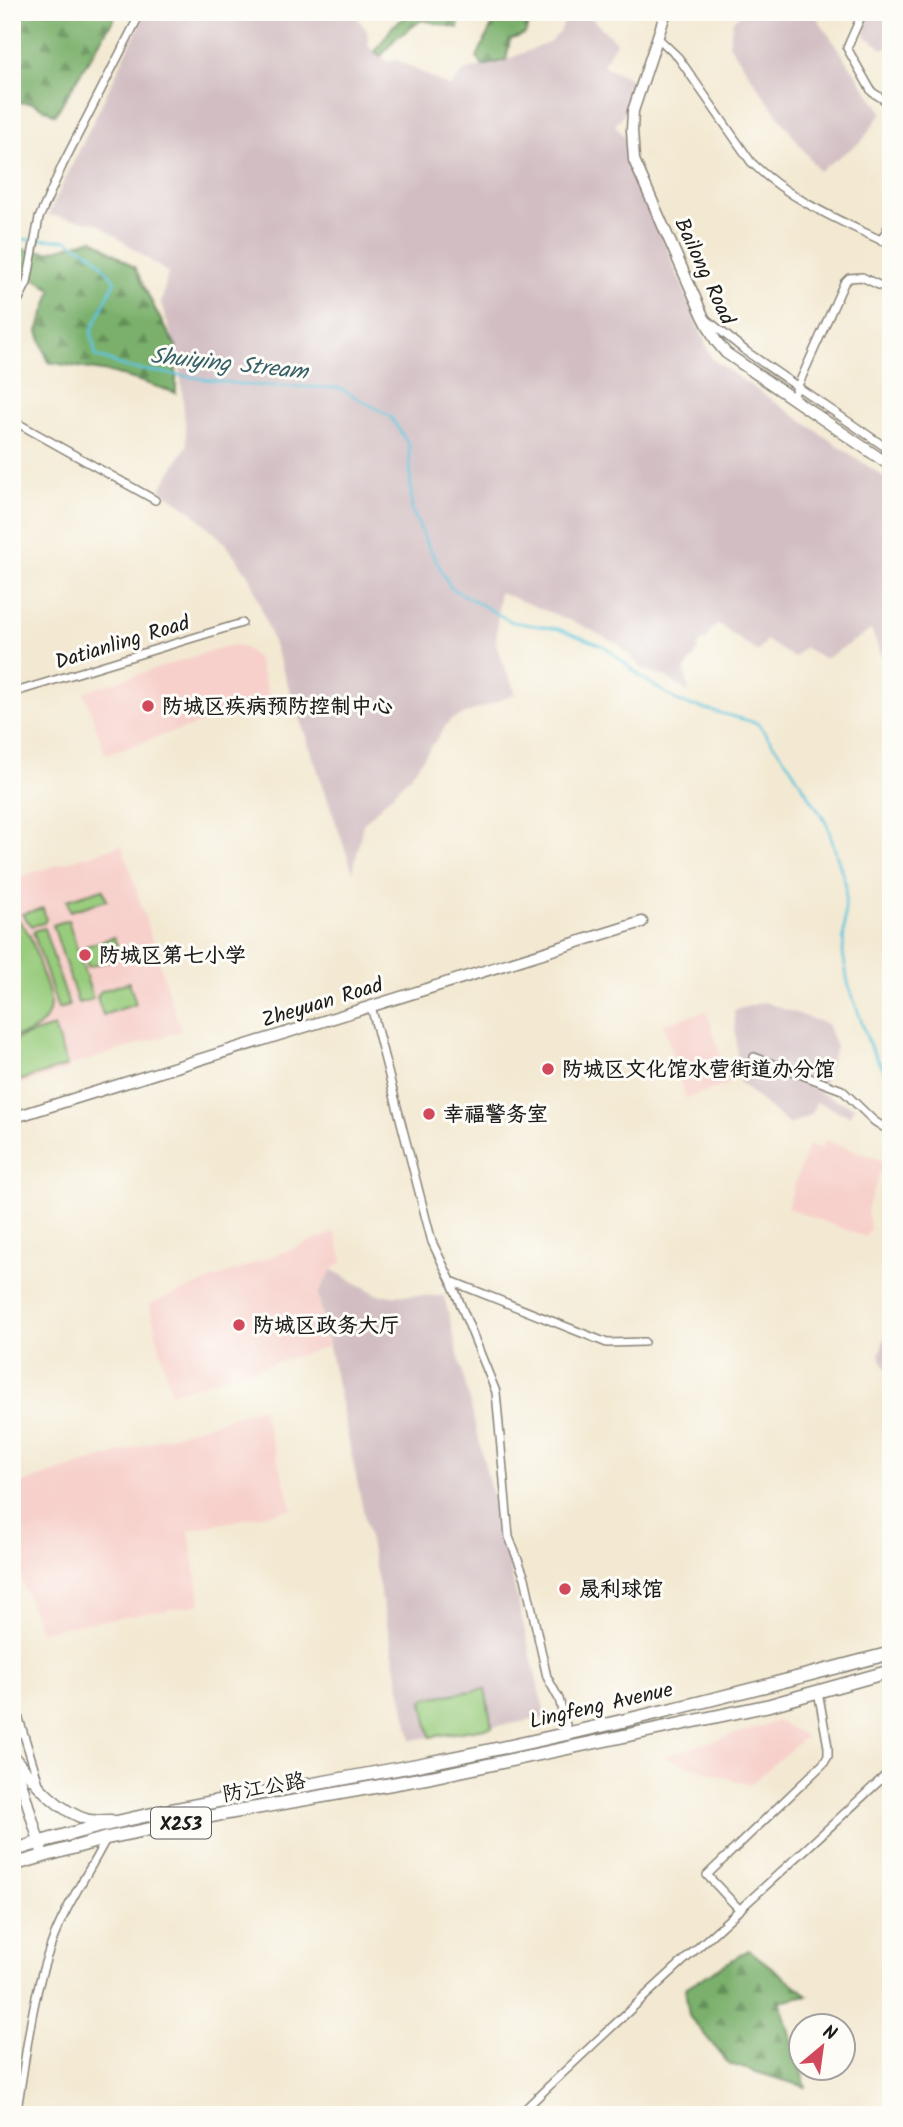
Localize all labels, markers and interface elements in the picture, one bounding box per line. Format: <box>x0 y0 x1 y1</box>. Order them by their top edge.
street label: Bailong Road <box>664 213 743 331</box>
water label: Shuiying Stream <box>148 339 311 391</box>
street label: Datianling Road <box>51 607 194 680</box>
place label: 防城区疾病预防控制中心 <box>162 691 393 724</box>
marker: 防城区疾病预防控制中心 <box>140 698 156 714</box>
place label: 防城区第七小学 <box>99 940 246 973</box>
marker: 防城区第七小学 <box>77 947 93 963</box>
street label: Zheyuan Road <box>258 969 388 1038</box>
place label: 防城区文化馆水营街道办分馆 <box>562 1054 835 1087</box>
marker: 防城区文化馆水营街道办分馆 <box>540 1061 556 1077</box>
place label: 幸福警务室 <box>443 1099 548 1132</box>
marker: 幸福警务室 <box>421 1106 437 1122</box>
place label: 防城区政务大厅 <box>253 1310 400 1343</box>
marker: 防城区政务大厅 <box>231 1317 247 1333</box>
place label: 晟利球馆 <box>579 1574 663 1607</box>
marker: 晟利球馆 <box>557 1581 573 1597</box>
street label: Lingfeng Avenue <box>526 1674 677 1739</box>
street label: 防江公路 <box>220 1765 308 1812</box>
road number: X253 <box>151 1808 211 1839</box>
north arrow <box>788 2011 858 2082</box>
text: N <box>817 2018 842 2050</box>

